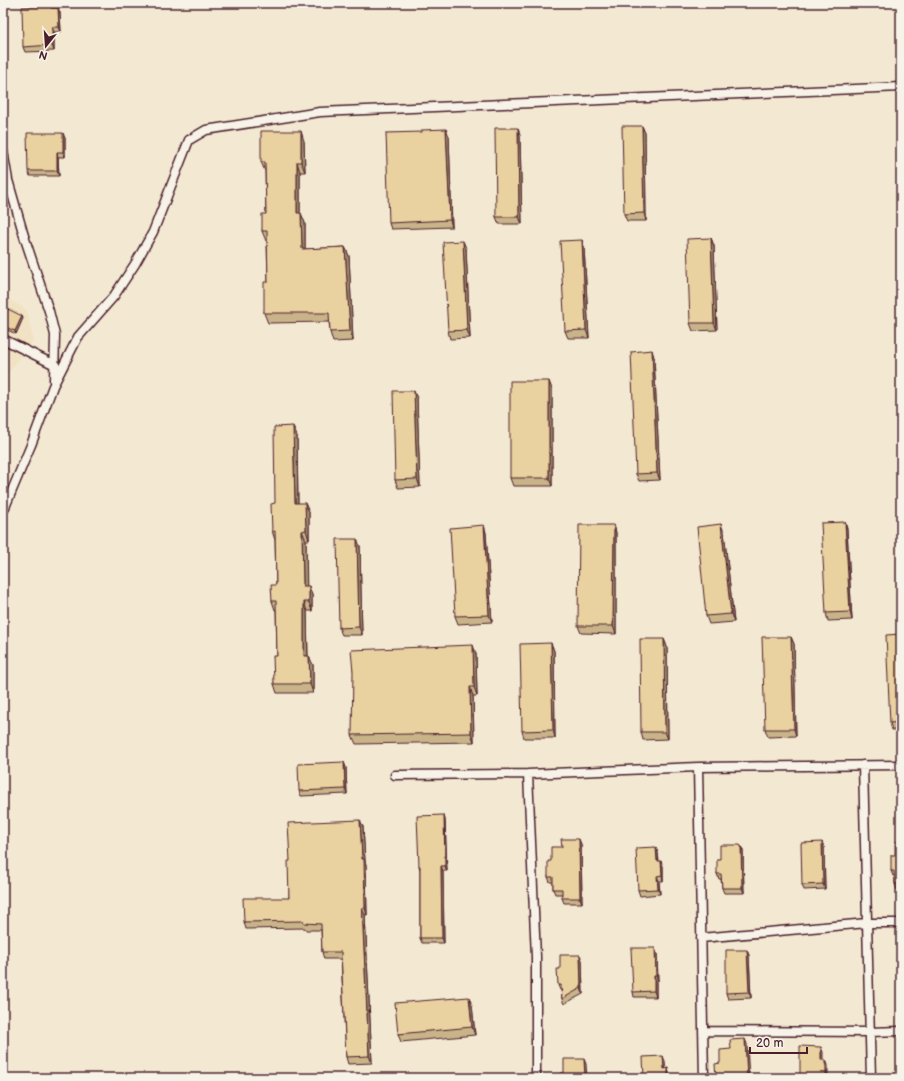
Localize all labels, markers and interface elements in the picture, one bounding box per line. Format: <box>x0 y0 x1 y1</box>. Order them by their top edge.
north arrow <box>26 26 66 66</box>
text: N <box>37 48 49 63</box>
scale bar <box>750 1029 807 1055</box>
text: 20 m <box>756 1036 783 1051</box>

